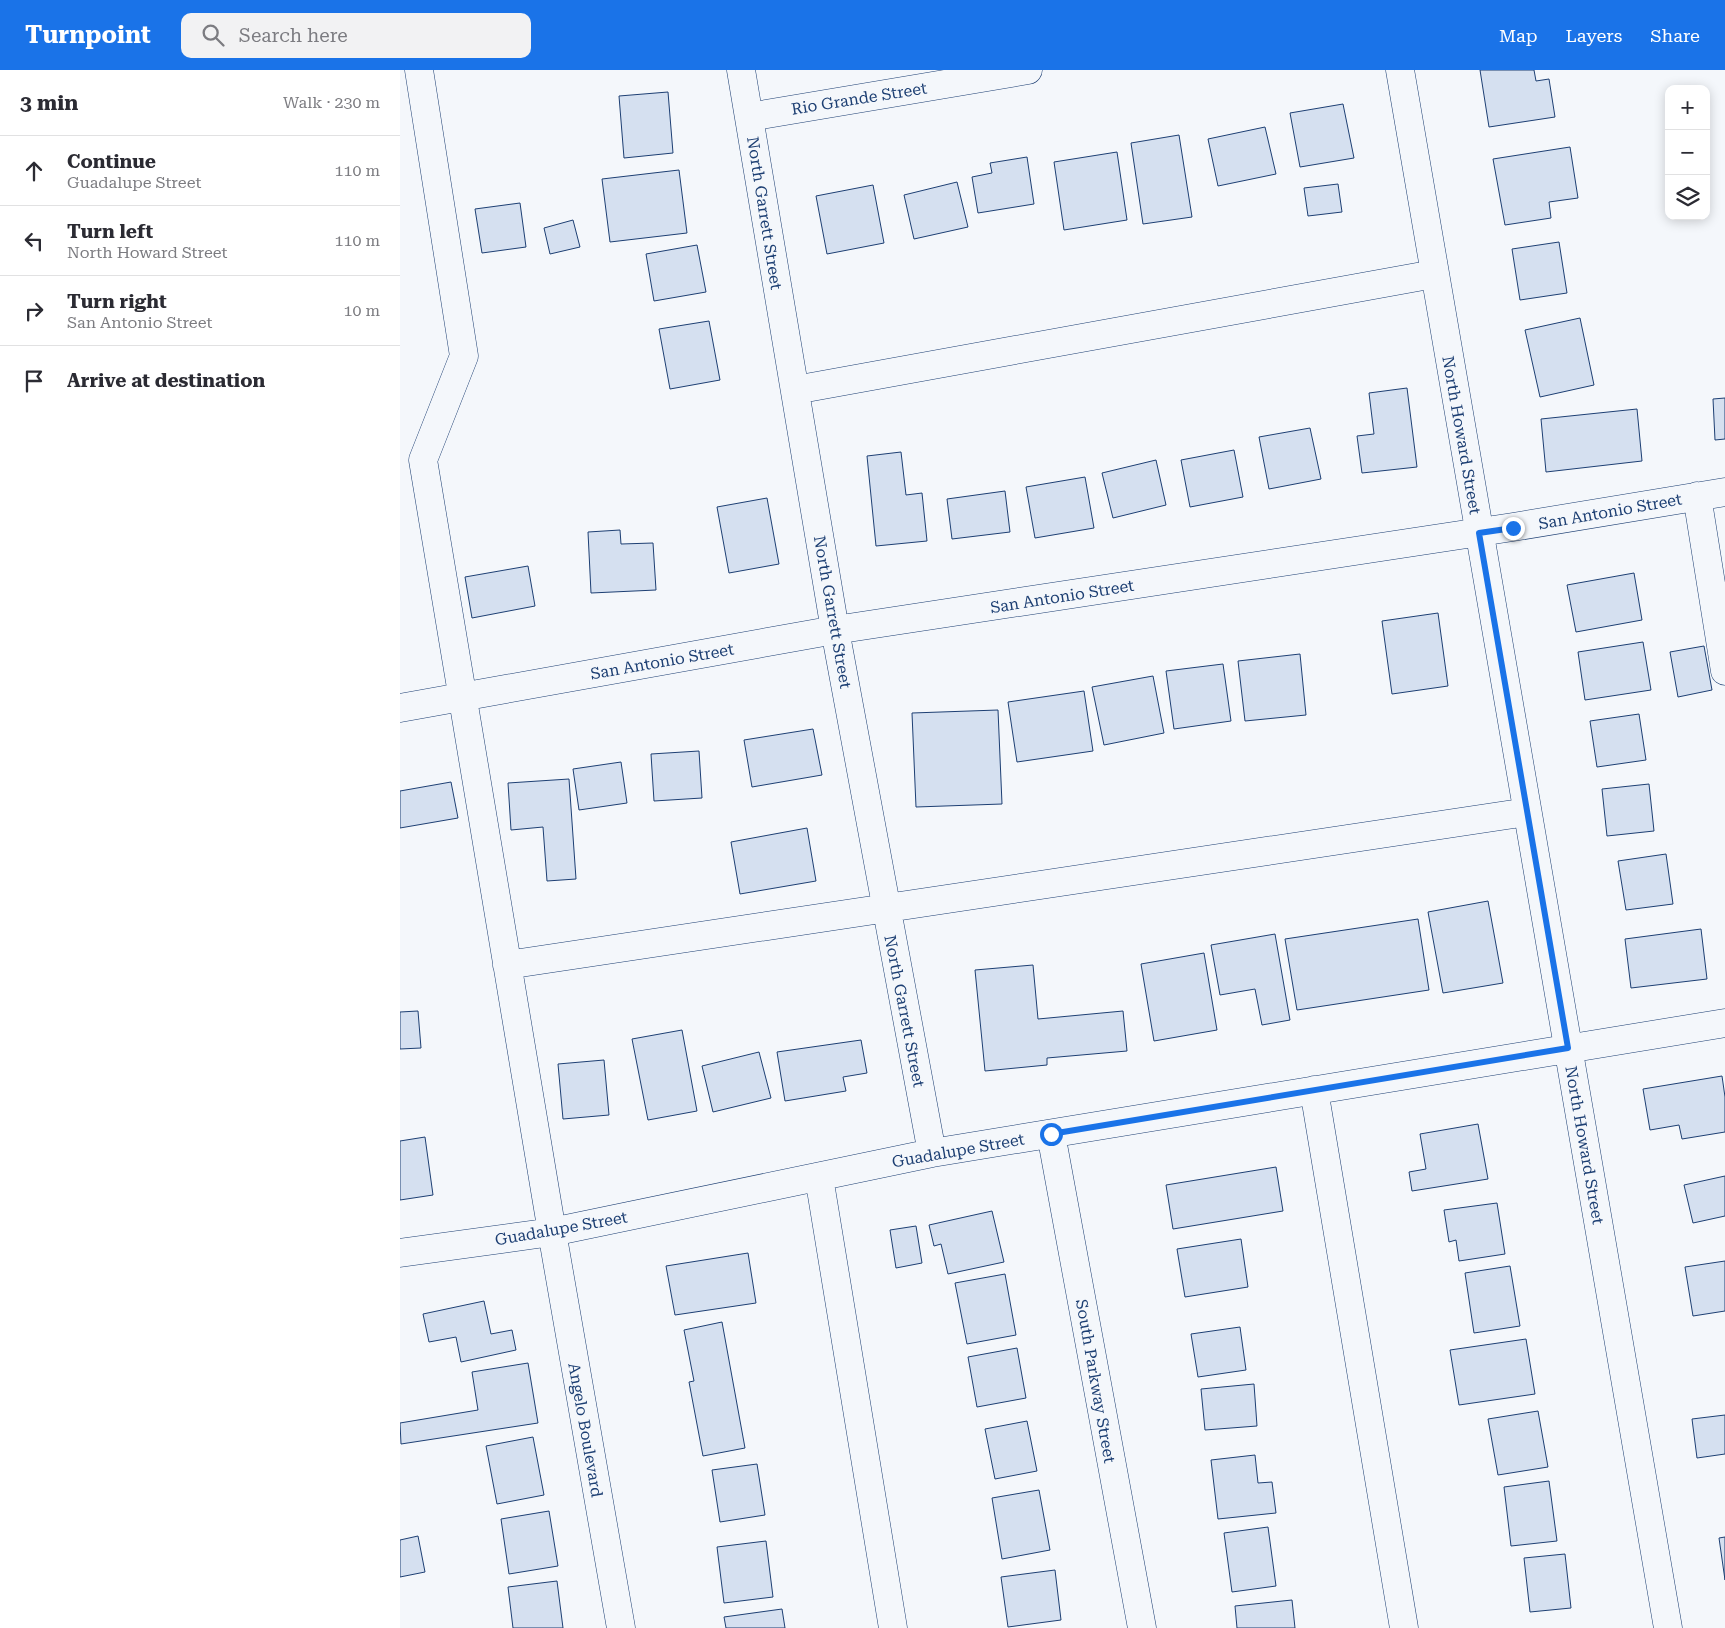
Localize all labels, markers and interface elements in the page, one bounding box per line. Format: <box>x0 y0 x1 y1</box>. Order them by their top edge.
search box <box>181 13 531 58</box>
text: Turnpoint <box>25 21 151 49</box>
icon: search <box>199 21 227 49</box>
text: Search here <box>239 24 348 47</box>
text: Map <box>1499 25 1538 46</box>
text: Layers <box>1566 25 1622 46</box>
text: Share <box>1650 25 1700 46</box>
street label: Rio Grande Street <box>790 78 928 119</box>
map controls <box>1665 85 1710 220</box>
button: + <box>1665 85 1710 130</box>
text: 3 min <box>20 91 78 115</box>
text: Walk · 230 m <box>283 93 380 112</box>
button: − <box>1665 130 1710 175</box>
street label: North Garrett Street <box>743 135 786 291</box>
text: Continue <box>67 150 156 173</box>
icon: ahead <box>20 157 48 185</box>
text: 110 m <box>334 161 380 180</box>
text: Guadalupe Street <box>67 173 201 192</box>
button: layers <box>1665 175 1710 220</box>
text: Turn left <box>67 220 153 243</box>
icon: left <box>20 227 48 255</box>
text: 110 m <box>334 231 380 250</box>
text: North Howard Street <box>67 243 228 262</box>
text: Turn right <box>67 290 167 313</box>
icon: right <box>20 297 48 325</box>
text: 10 m <box>343 301 380 320</box>
text: San Antonio Street <box>67 313 212 332</box>
street label: North Howard Street <box>1438 354 1485 516</box>
icon: arrive <box>20 367 48 395</box>
text: Arrive at destination <box>67 369 265 392</box>
street label: San Antonio Street <box>1537 490 1683 533</box>
route end <box>1502 517 1525 540</box>
street label: North Garrett Street <box>810 534 855 690</box>
street label: San Antonio Street <box>989 576 1135 617</box>
street label: San Antonio Street <box>589 640 735 683</box>
street label: North Garrett Street <box>880 933 929 1089</box>
street label: North Howard Street <box>1561 1064 1608 1226</box>
route start <box>1040 1123 1063 1146</box>
street label: Guadalupe Street <box>890 1129 1026 1172</box>
street label: Guadalupe Street <box>493 1207 629 1250</box>
street label: South Parkway Street <box>1072 1298 1119 1465</box>
street label: Angelo Boulevard <box>564 1361 607 1499</box>

